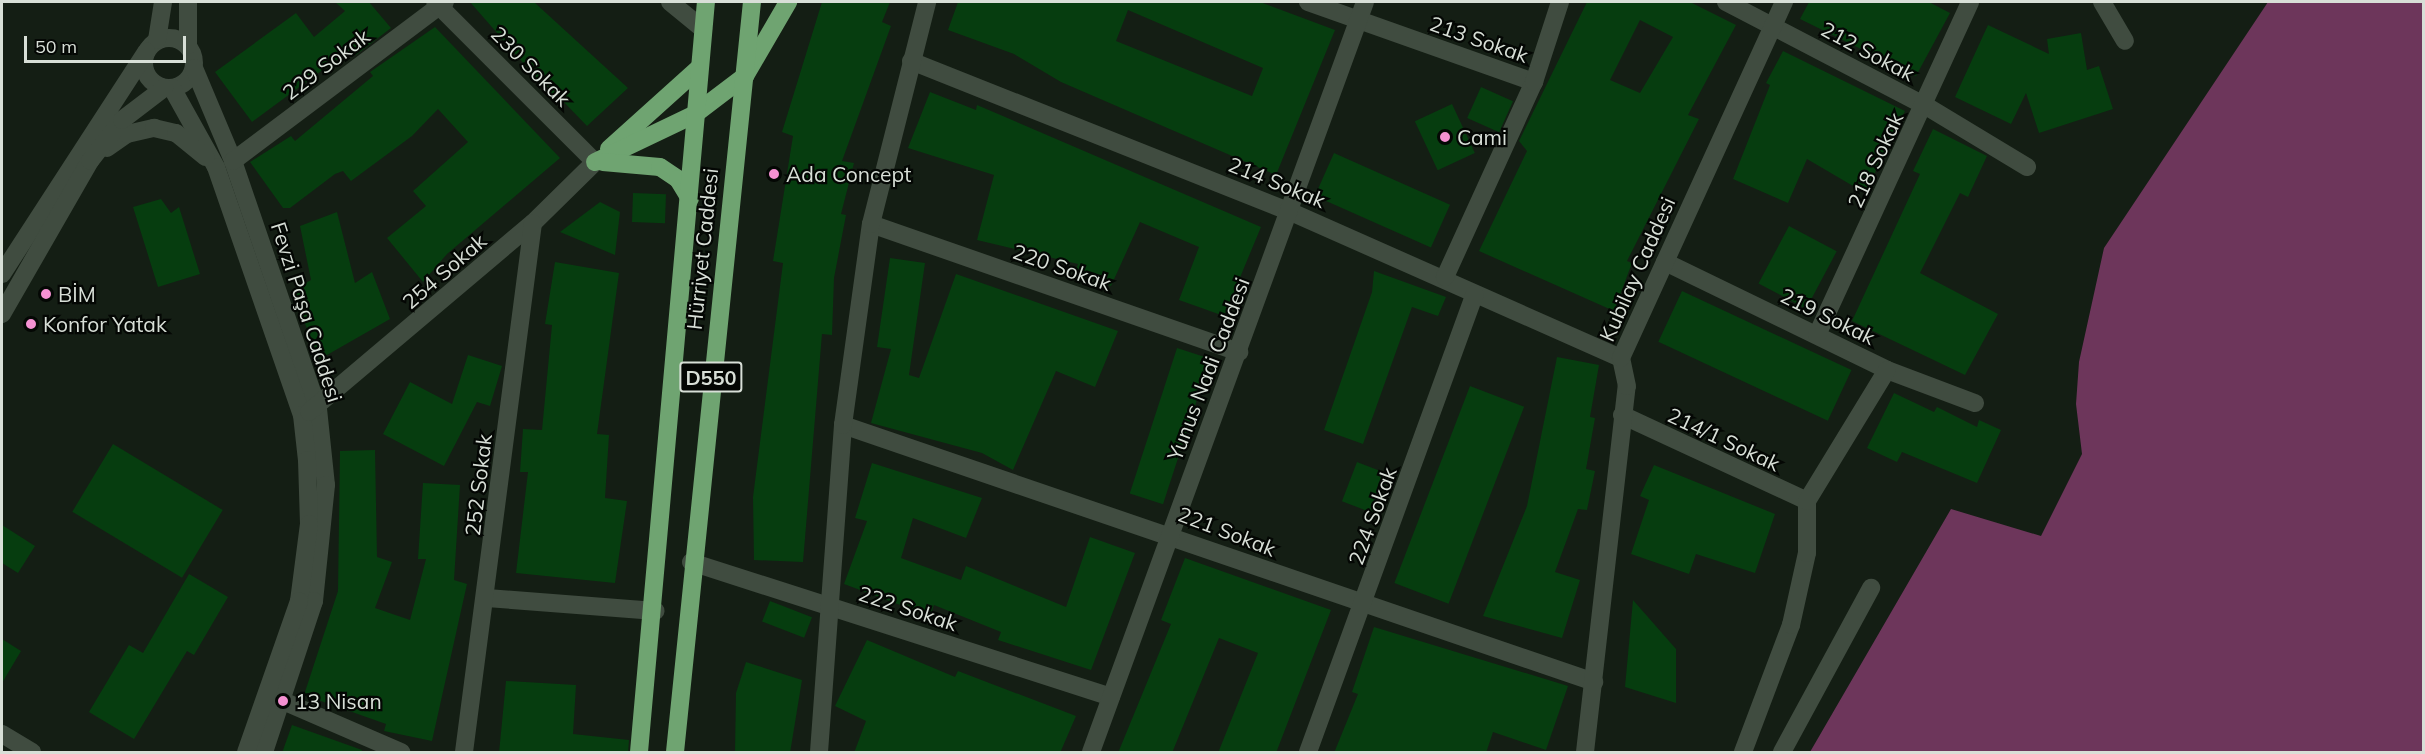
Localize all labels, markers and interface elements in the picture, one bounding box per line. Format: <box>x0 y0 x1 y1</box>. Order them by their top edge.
street label: 213 Sokak <box>1426 10 1532 68</box>
street label: 212 Sokak <box>1817 16 1919 86</box>
street label: 230 Sokak <box>486 21 576 111</box>
street label: 229 Sokak <box>277 23 375 105</box>
scale bar <box>27 24 189 62</box>
text: 50 m <box>35 35 77 58</box>
street label: 218 Sokak <box>1842 108 1908 212</box>
place label: Cami <box>1457 124 1507 150</box>
marker: Cami <box>1438 130 1452 144</box>
street label: 214 Sokak <box>1225 151 1329 213</box>
place label: Ada Concept <box>786 161 911 187</box>
street label: Hürriyet Caddesi <box>681 167 723 331</box>
marker: Ada Concept <box>767 167 781 181</box>
street label: Kubilay Caddesi <box>1594 193 1680 345</box>
street label: Fevzi Paşa Caddesi <box>266 219 348 405</box>
street label: 254 Sokak <box>397 228 491 314</box>
street label: 220 Sokak <box>1009 238 1115 296</box>
street label: Yunus Nadi Caddesi <box>1162 274 1254 464</box>
place label: BİM <box>58 281 96 307</box>
street label: 219 Sokak <box>1776 282 1880 350</box>
marker: BİM <box>39 287 53 301</box>
place label: Konfor Yatak <box>43 311 167 337</box>
marker: Konfor Yatak <box>24 317 38 331</box>
road number: D550 <box>678 360 744 394</box>
street label: 214/1 Sokak <box>1664 402 1784 476</box>
street label: 252 Sokak <box>459 433 497 537</box>
street label: 224 Sokak <box>1343 464 1401 568</box>
street label: 221 Sokak <box>1175 501 1279 561</box>
street label: 222 Sokak <box>855 580 961 636</box>
place label: 13 Nisan <box>295 688 382 714</box>
marker: 13 Nisan <box>276 694 290 708</box>

